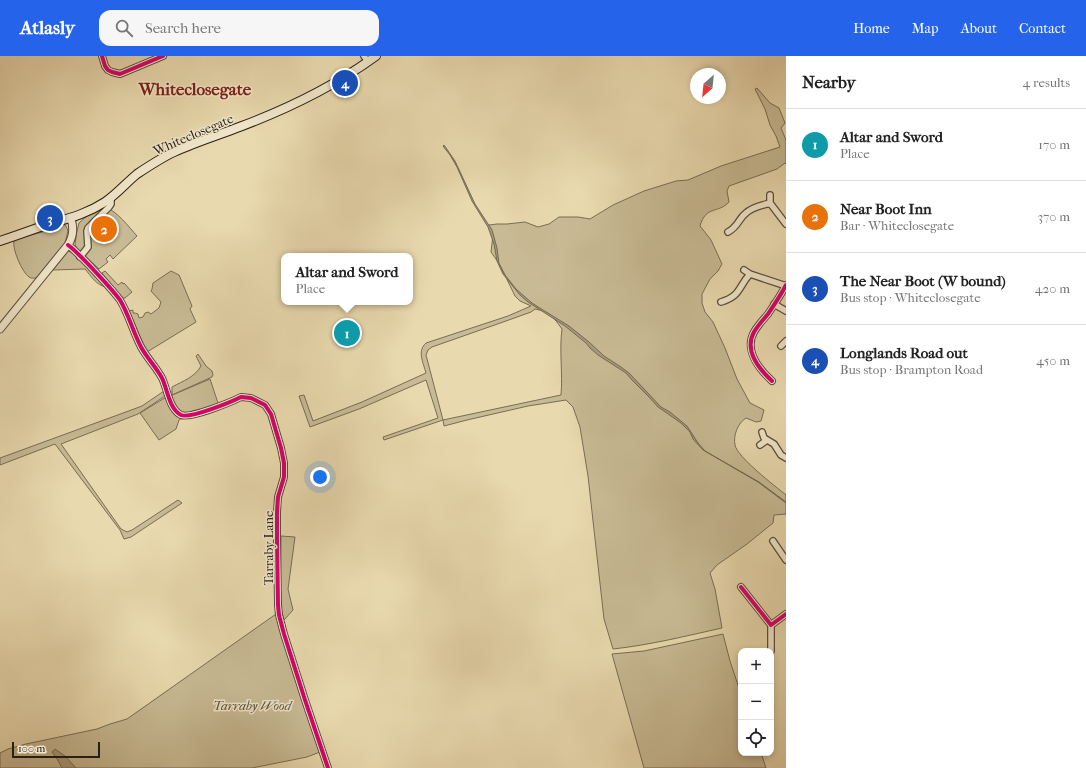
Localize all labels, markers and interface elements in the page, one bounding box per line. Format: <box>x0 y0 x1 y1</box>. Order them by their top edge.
search box <box>99 10 379 46</box>
text: Atlasly <box>20 17 75 39</box>
icon: search <box>113 17 135 39</box>
text: Search here <box>145 19 221 37</box>
text: Home <box>853 20 890 37</box>
text: Map <box>912 20 939 37</box>
text: About <box>961 20 997 37</box>
text: Contact <box>1019 20 1066 37</box>
pin: 4 <box>332 68 358 98</box>
north arrow <box>690 68 726 104</box>
text: Nearby <box>802 72 856 92</box>
text: 4 results <box>1023 75 1070 90</box>
district label: Whiteclosegate <box>138 79 252 100</box>
street label: Whiteclosegate <box>150 111 236 159</box>
text: Altar and Sword <box>840 128 943 146</box>
text: 1 <box>813 137 817 152</box>
text: 170 m <box>1038 137 1070 152</box>
text: Place <box>840 146 870 161</box>
text: Near Boot Inn <box>840 200 932 218</box>
pin: 3 <box>37 203 63 233</box>
text: 2 <box>812 209 818 224</box>
text: 370 m <box>1038 209 1070 224</box>
pin: 2 <box>91 214 117 244</box>
text: Bar · Whiteclosegate <box>840 218 954 233</box>
popup <box>281 253 413 305</box>
text: Altar and Sword <box>296 263 398 281</box>
text: The Near Boot (W bound) <box>840 272 1006 290</box>
text: Place <box>296 281 325 296</box>
text: 3 <box>812 281 818 296</box>
text: 420 m <box>1035 281 1070 296</box>
text: Bus stop · Whiteclosegate <box>840 290 981 305</box>
pin: 1 <box>334 318 360 348</box>
text: Longlands Road out <box>840 344 968 362</box>
text: 4 <box>811 353 819 368</box>
text: 450 m <box>1036 353 1070 368</box>
text: Bus stop · Brampton Road <box>840 362 983 377</box>
your location <box>310 467 330 487</box>
street label: Tarraby Lane <box>261 510 276 585</box>
map controls <box>738 648 774 756</box>
button: + <box>738 648 774 684</box>
button: − <box>738 684 774 720</box>
park label: Tarraby Wood <box>213 698 293 713</box>
button: locate <box>738 720 774 756</box>
scale bar <box>12 740 100 759</box>
text: 100 m <box>18 742 46 755</box>

